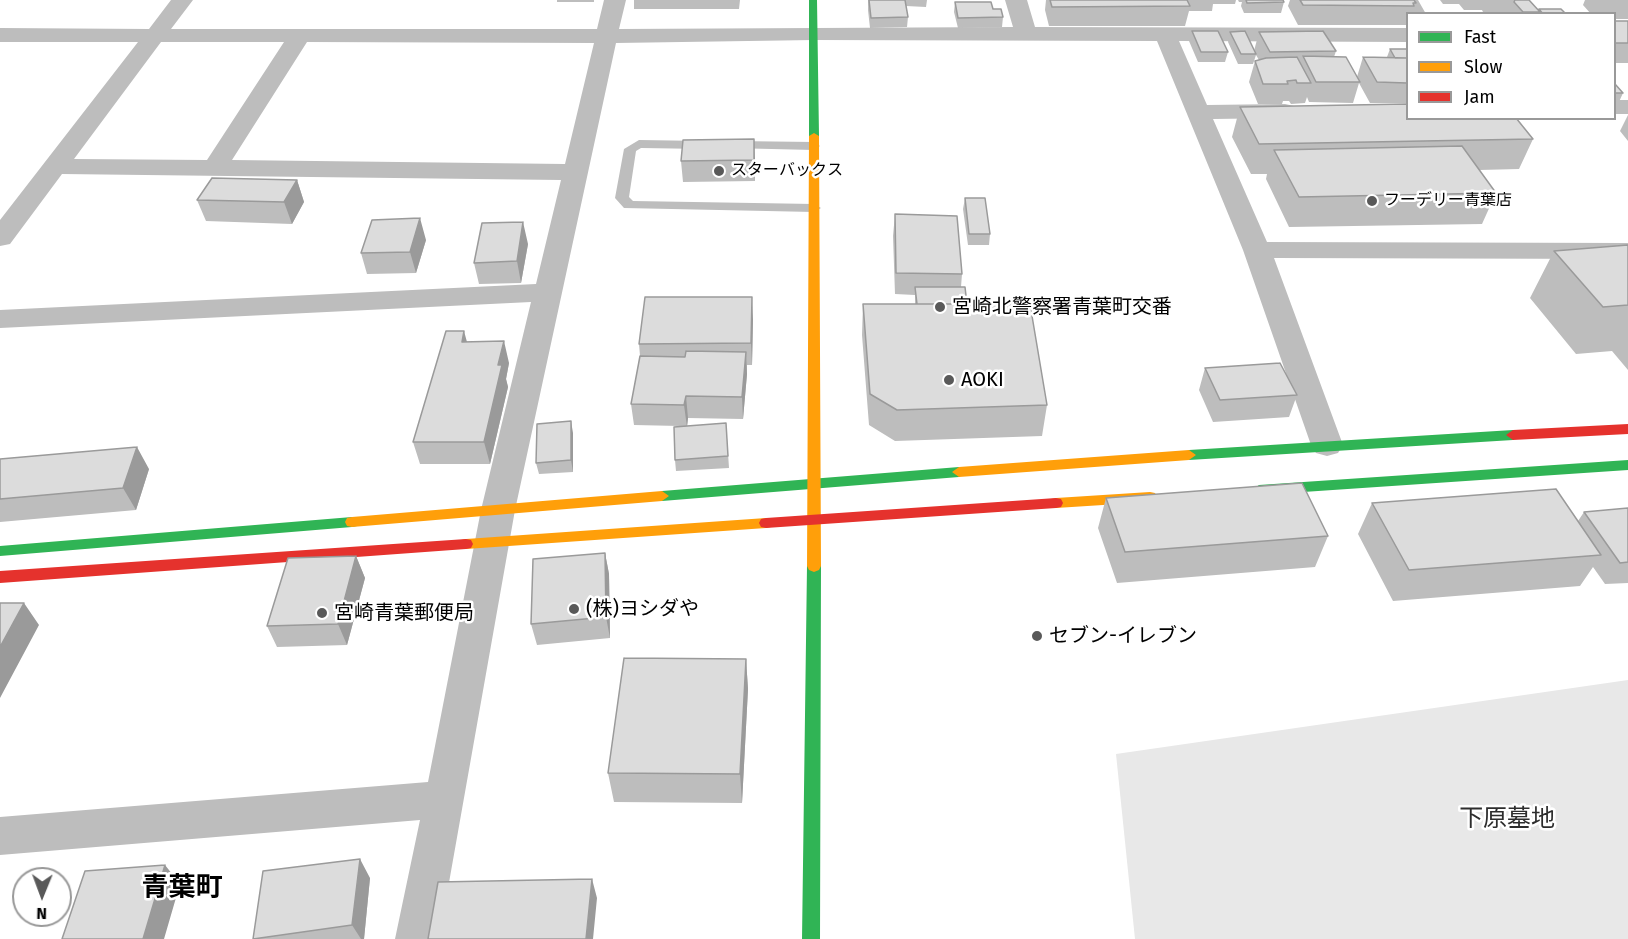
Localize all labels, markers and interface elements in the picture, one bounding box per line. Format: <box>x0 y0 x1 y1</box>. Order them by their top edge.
legend <box>1406 12 1616 120</box>
text: Fast <box>1464 26 1496 48</box>
text: Slow <box>1464 56 1502 78</box>
text: Jam <box>1464 86 1495 108</box>
place label: スターバックス <box>731 161 843 181</box>
marker: スターバックス <box>712 164 726 178</box>
place label: フーデリー青葉店 <box>1384 191 1512 211</box>
marker: フーデリー青葉店 <box>1365 194 1379 208</box>
place label: 宮崎北警察署青葉町交番 <box>952 295 1172 319</box>
marker: 宮崎北警察署青葉町交番 <box>933 300 947 314</box>
place label: AOKI <box>961 368 1004 392</box>
marker: AOKI <box>942 373 956 387</box>
place label: (株)ヨシダや <box>586 597 699 621</box>
place label: 宮崎青葉郵便局 <box>334 601 474 625</box>
marker: (株)ヨシダや <box>567 602 581 616</box>
marker: 宮崎青葉郵便局 <box>315 606 329 620</box>
place label: セブン-イレブン <box>1049 624 1197 648</box>
marker: セブン-イレブン <box>1030 629 1044 643</box>
park label: 下原墓地 <box>1459 805 1555 833</box>
north arrow <box>12 867 72 927</box>
district label: 青葉町 <box>142 872 222 904</box>
text: N <box>36 904 47 923</box>

